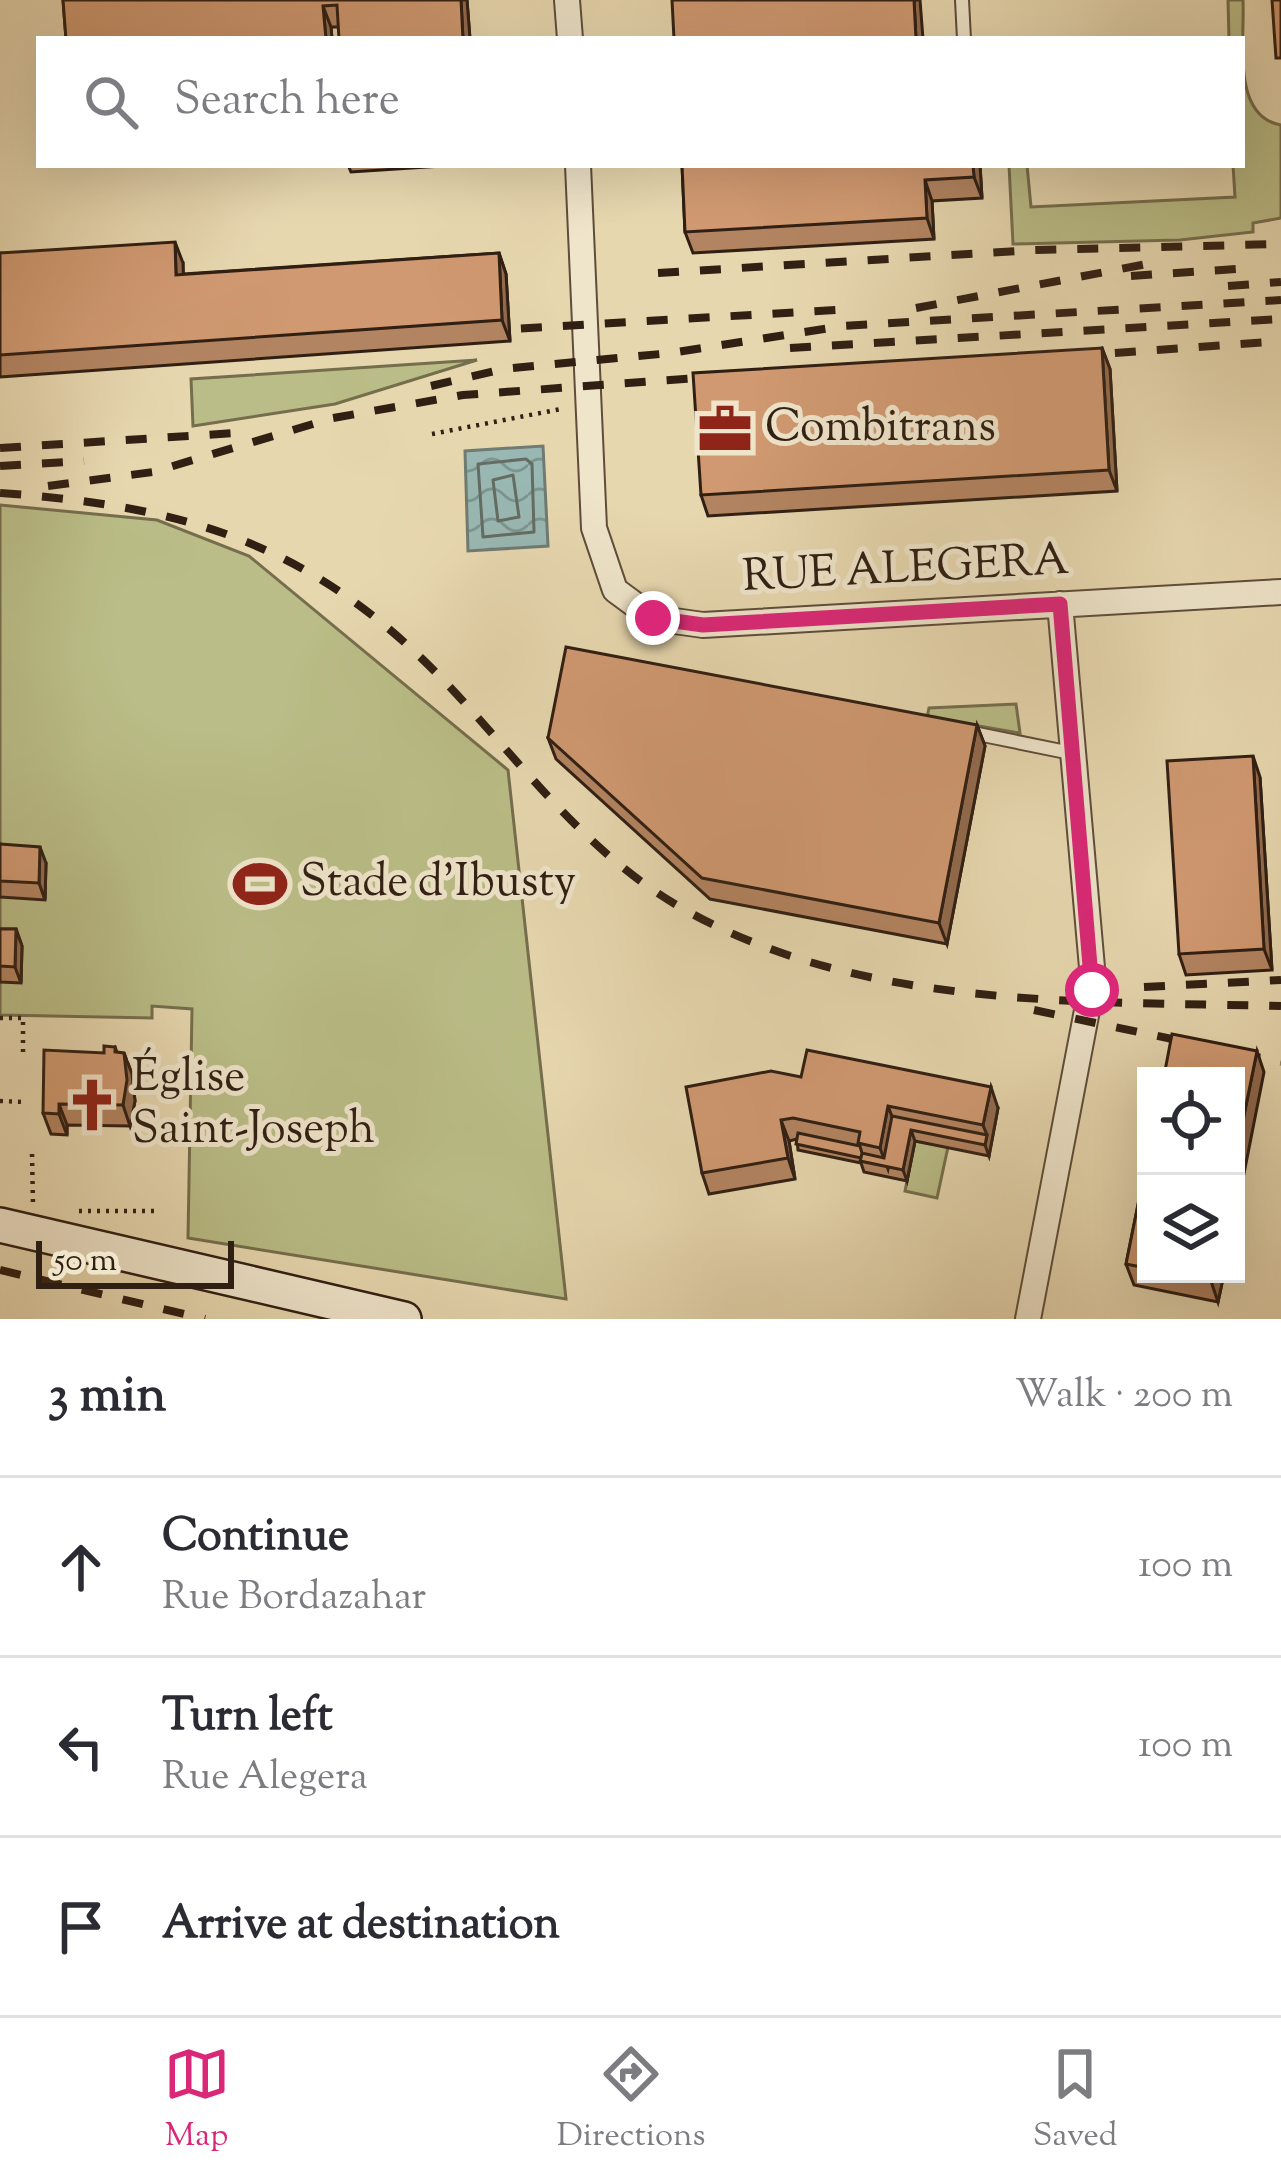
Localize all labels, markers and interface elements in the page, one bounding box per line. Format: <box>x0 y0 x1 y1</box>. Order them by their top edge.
search box <box>36 36 1245 168</box>
icon: search <box>78 69 144 135</box>
text: Search here <box>174 70 400 135</box>
place label: Combitrans <box>765 397 996 462</box>
office icon: Combitrans <box>696 400 754 458</box>
street label: RUE ALEGERA <box>741 530 1071 612</box>
route end <box>626 591 680 645</box>
place label: Stade d'Ibusty <box>300 852 576 917</box>
sports icon: Stade d'Ibusty <box>231 855 289 913</box>
route start <box>1065 963 1119 1017</box>
place label: Église Saint-Joseph <box>132 1047 375 1164</box>
map controls <box>1137 1067 1245 1283</box>
button: locate <box>1137 1067 1245 1175</box>
church icon: Église Saint-Joseph <box>63 1076 121 1134</box>
button: layers <box>1137 1175 1245 1283</box>
scale bar <box>36 1235 234 1288</box>
text: 50 m <box>54 1238 117 1286</box>
text: 3 min <box>48 1361 166 1434</box>
text: Walk · 200 m <box>1015 1369 1233 1425</box>
text: Continue <box>162 1506 349 1571</box>
icon: ahead <box>48 1534 114 1600</box>
text: 100 m <box>1138 1539 1233 1595</box>
text: Rue Bordazahar <box>162 1571 426 1627</box>
text: Turn left <box>162 1686 333 1751</box>
icon: left <box>48 1714 114 1780</box>
text: 100 m <box>1138 1719 1233 1775</box>
text: Rue Alegera <box>162 1751 368 1807</box>
icon: arrive <box>48 1894 114 1960</box>
text: Arrive at destination <box>162 1894 560 1959</box>
tab: Map <box>164 2041 230 2161</box>
tab: Directions <box>557 2041 706 2161</box>
tab: Saved <box>1033 2041 1117 2161</box>

